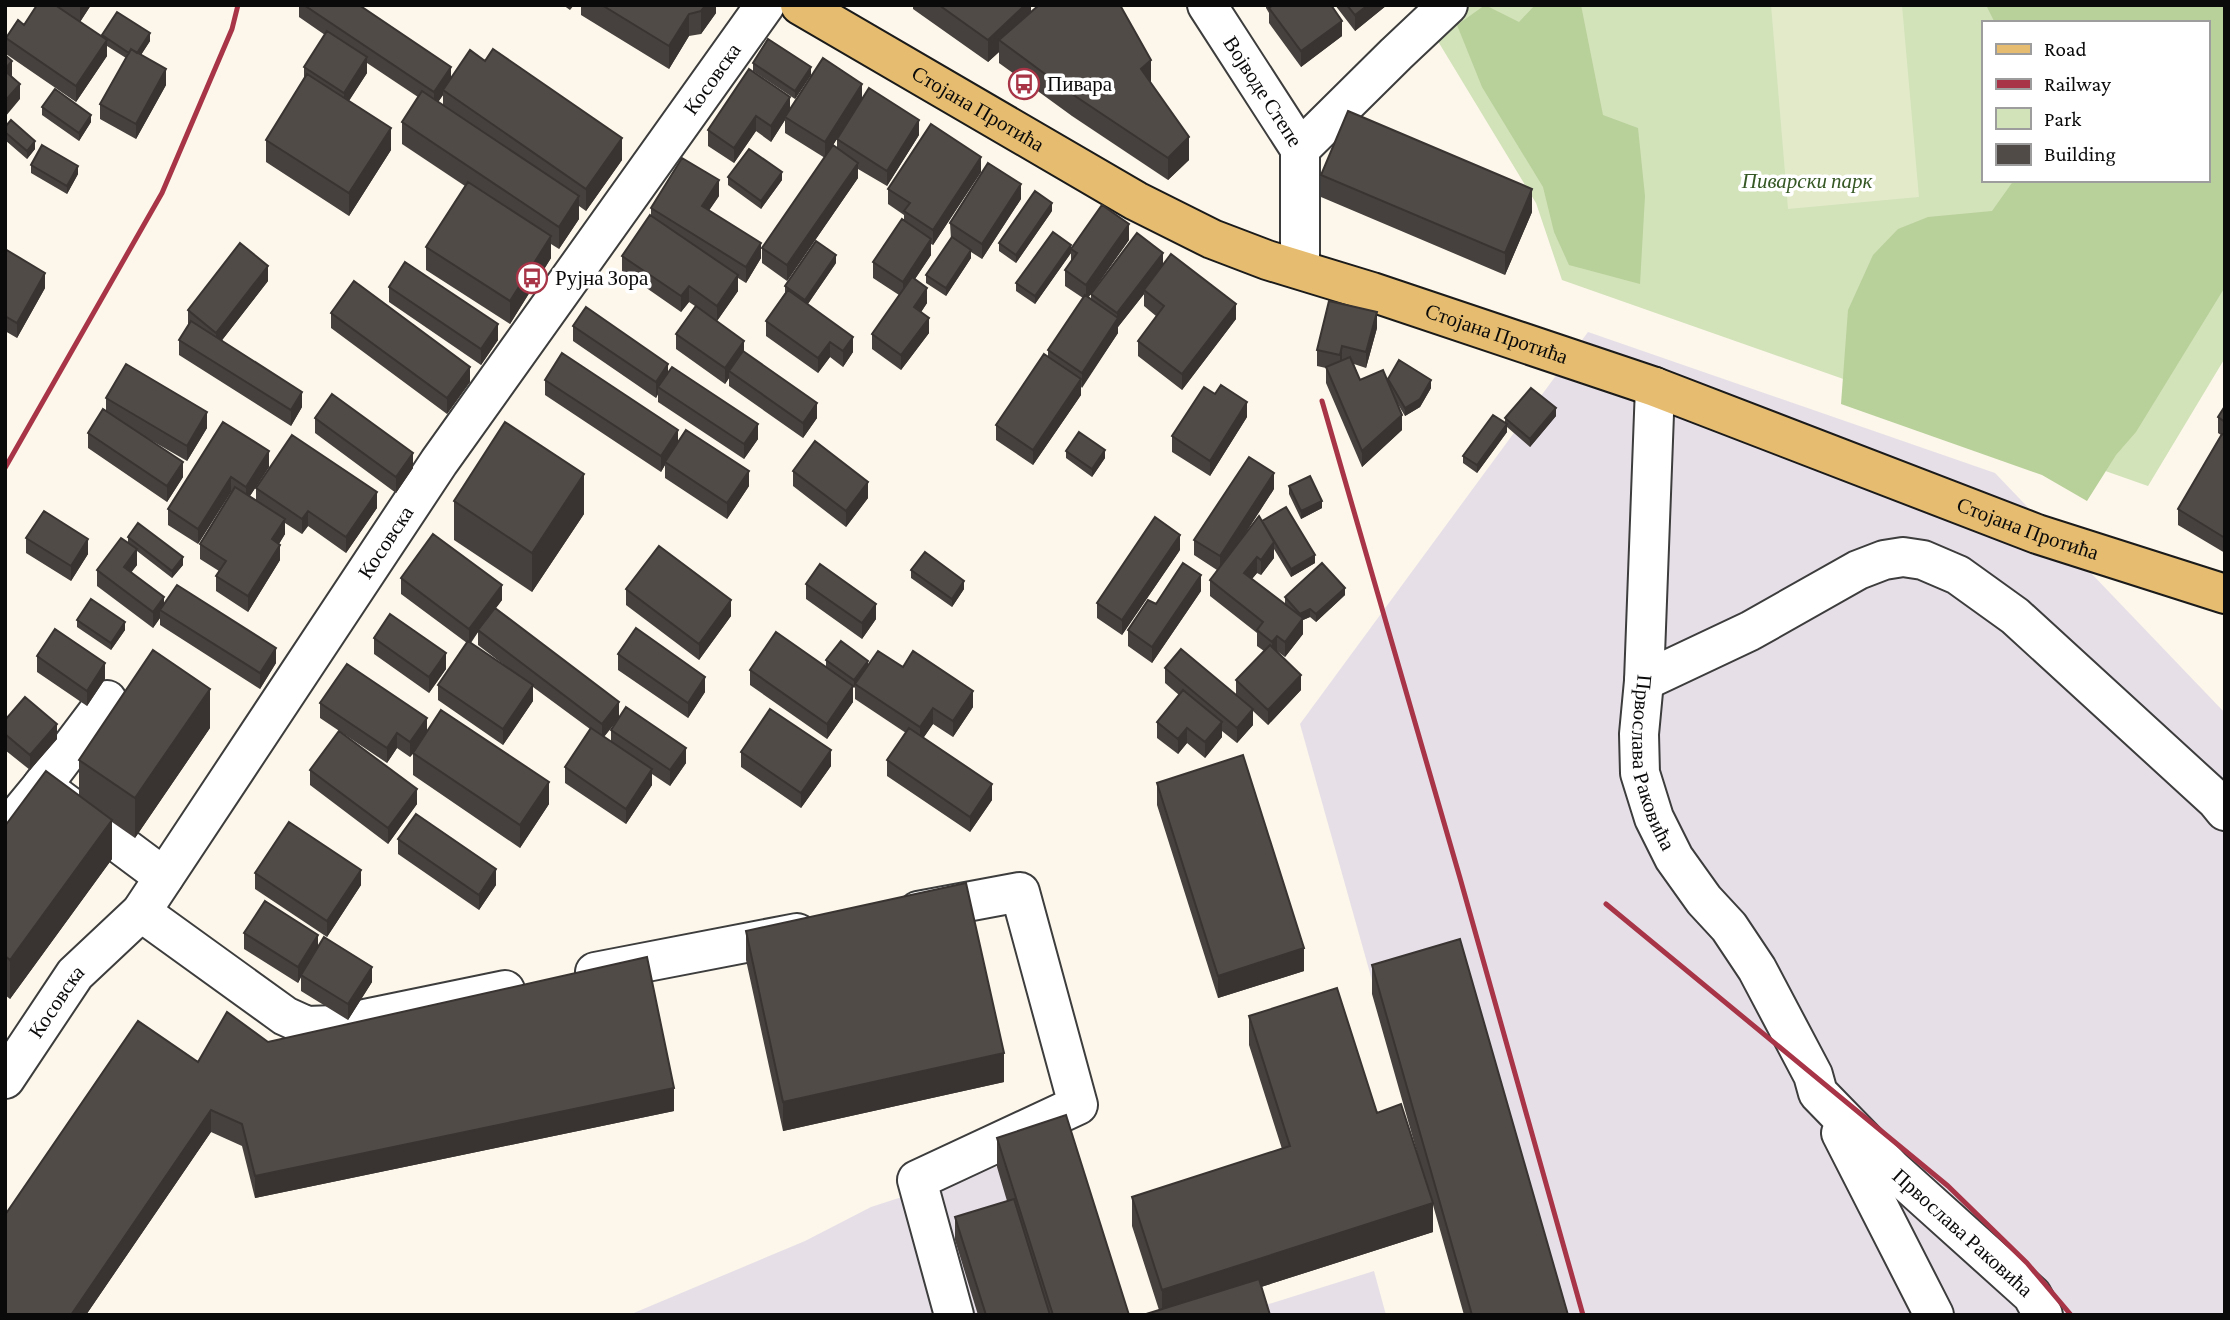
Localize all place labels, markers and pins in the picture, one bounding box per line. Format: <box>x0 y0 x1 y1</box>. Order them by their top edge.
bus stop icon: Пивара <box>1007 67 1041 101</box>
place label: Пивара <box>1047 72 1113 96</box>
bus stop icon: Рујна Зора <box>515 261 549 295</box>
place label: Рујна Зора <box>555 266 649 290</box>

